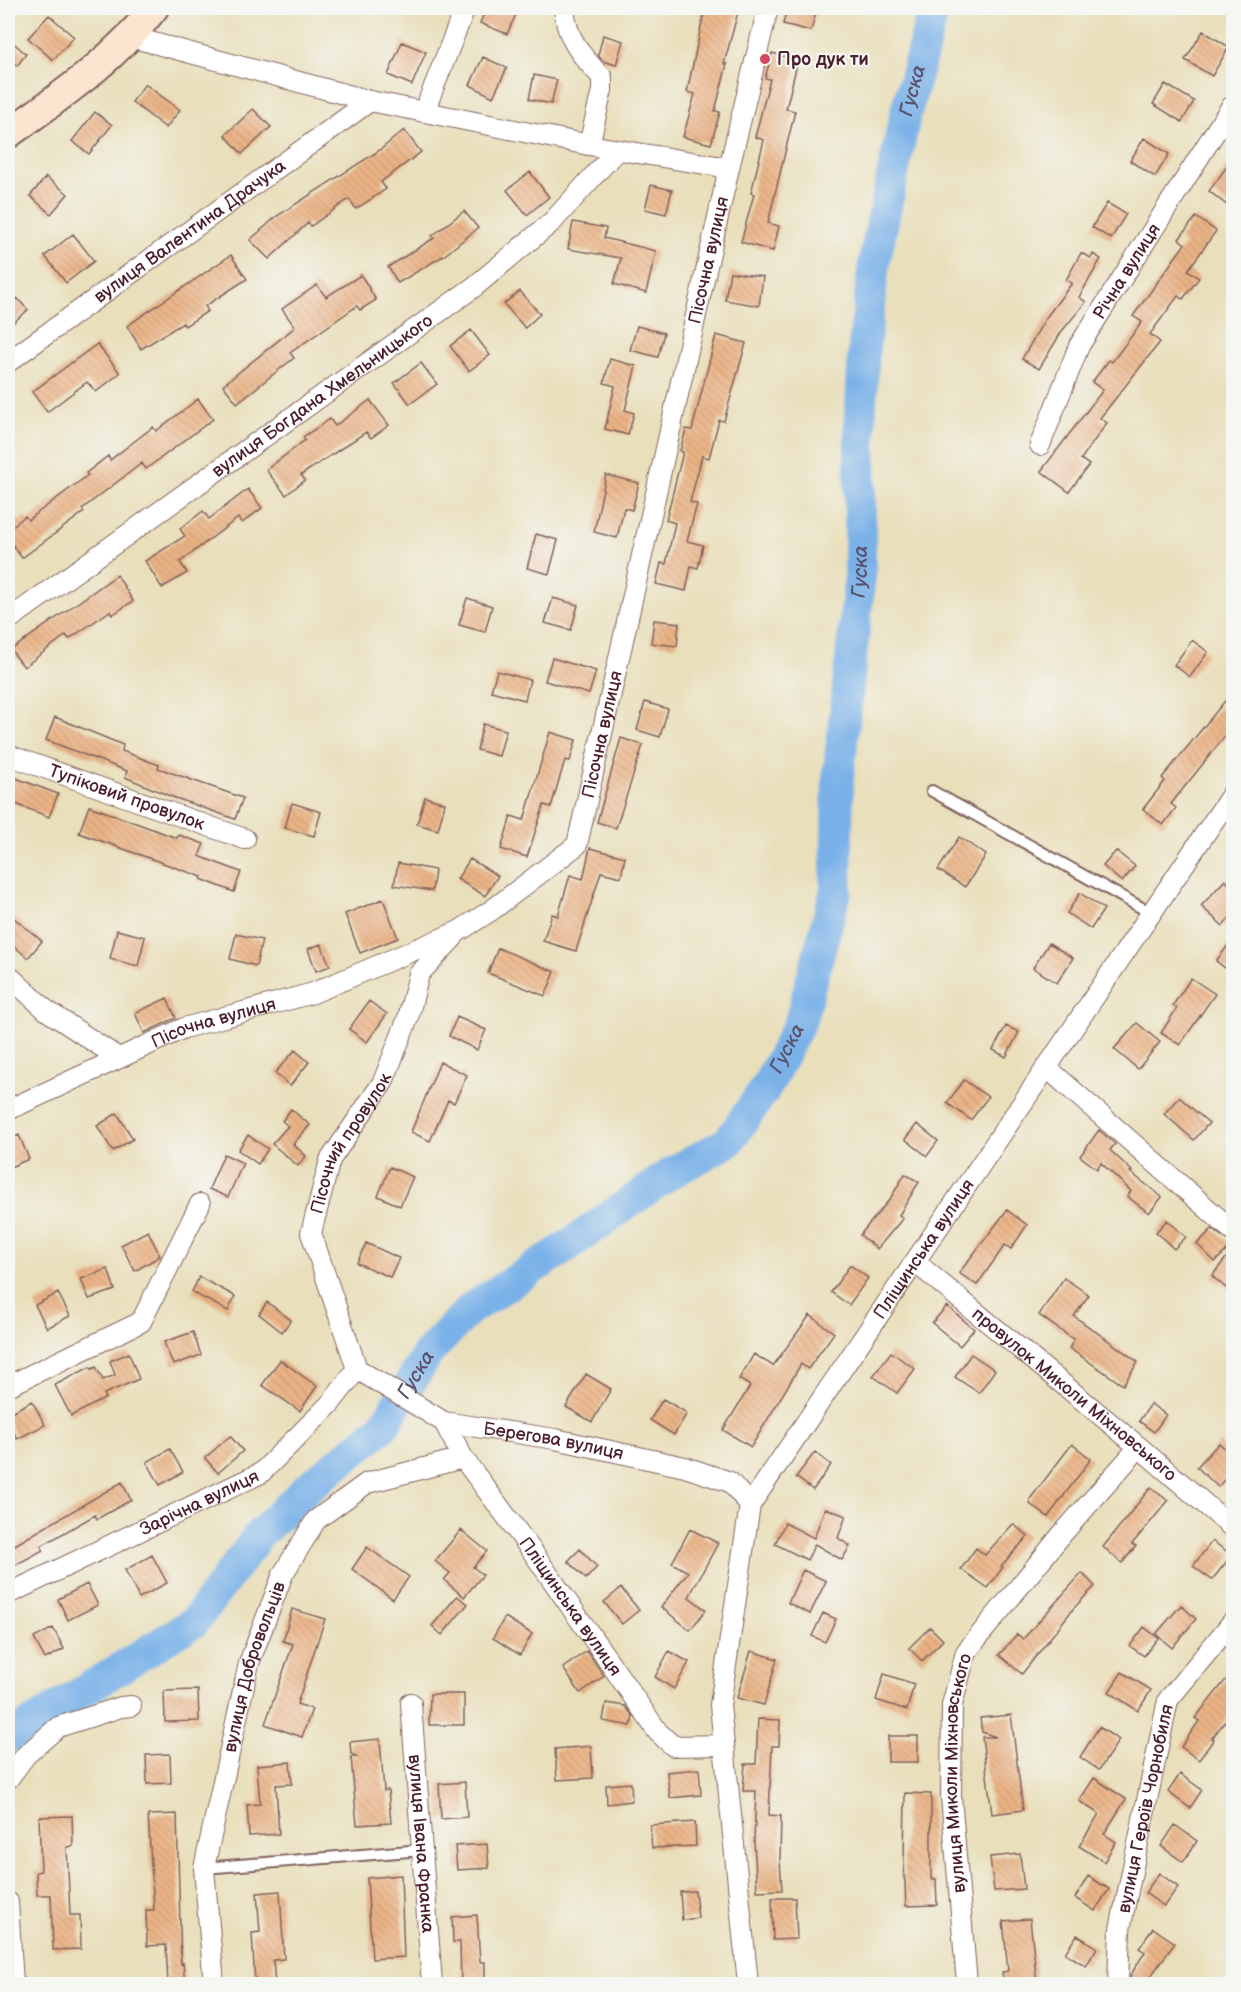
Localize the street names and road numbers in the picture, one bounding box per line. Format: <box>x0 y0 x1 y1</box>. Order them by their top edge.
street label: вулиця Валентина Драчука <box>90 155 290 308</box>
street label: Пісочна вулиця <box>684 195 733 326</box>
street label: Річна вулиця <box>1089 220 1165 323</box>
street label: вулиця Богдана Хмельницького <box>208 310 437 482</box>
street label: Пісочна вулиця <box>578 669 627 800</box>
street label: Тупіковий провулок <box>46 760 208 835</box>
street label: Пісочна вулиця <box>148 994 278 1053</box>
street label: Пісочний провулок <box>306 1070 397 1216</box>
street label: Пліщинська вулиця <box>869 1175 979 1323</box>
street label: провулок Миколи Міхновського <box>967 1303 1181 1486</box>
street label: Берегова вулиця <box>482 1418 626 1464</box>
street label: Зарічна вулиця <box>137 1466 262 1540</box>
street label: Пліщинська вулиця <box>514 1533 626 1680</box>
street label: вулиця Добровольців <box>220 1578 290 1754</box>
street label: вулиця Миколи Міхновського <box>941 1651 976 1894</box>
street label: вулиця Героїв Чорнобиля <box>1114 1702 1178 1915</box>
street label: вулиця Івана Франка <box>404 1753 438 1934</box>

